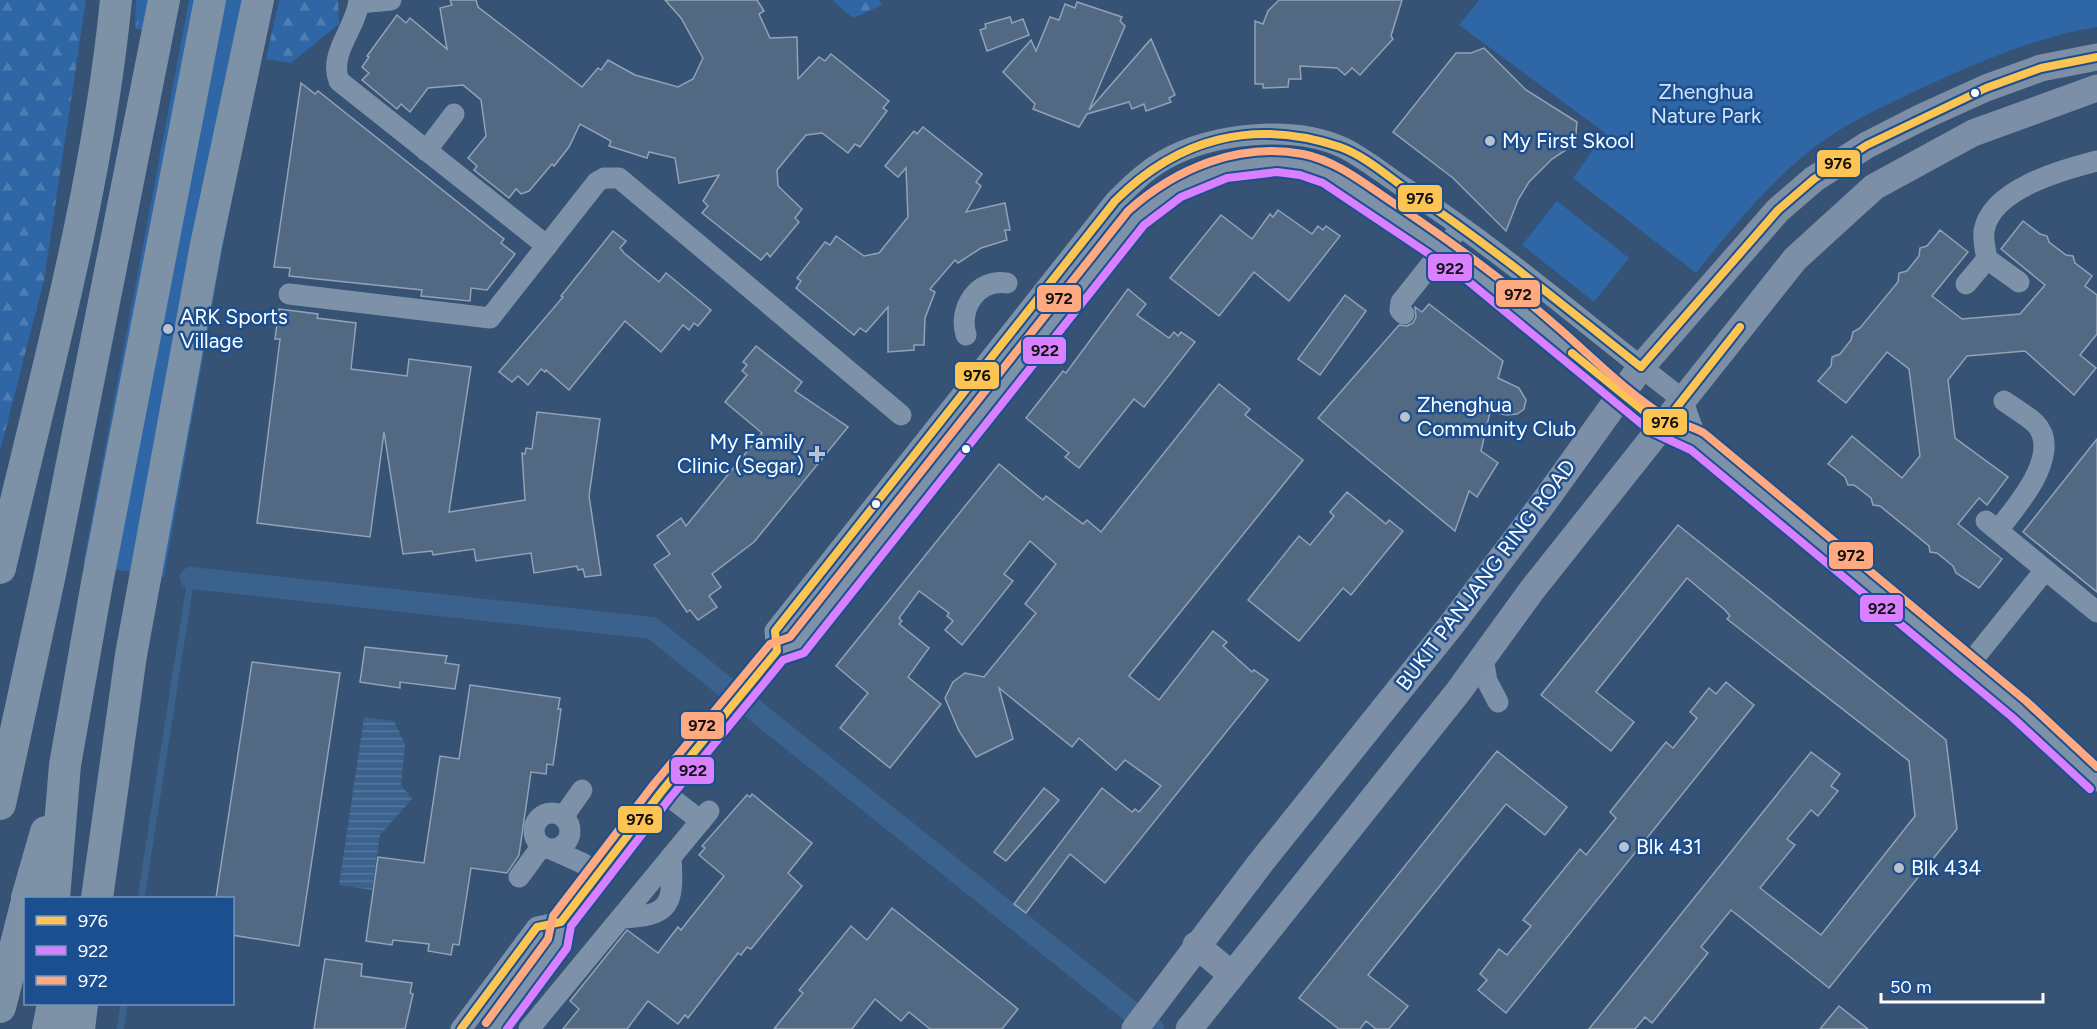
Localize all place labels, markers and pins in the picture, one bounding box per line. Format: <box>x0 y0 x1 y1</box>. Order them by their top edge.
unlabelled marker <box>1969 87 1981 99</box>
place label: My First Skool <box>1502 128 1634 153</box>
marker: My First Skool <box>1483 134 1497 148</box>
place label: ARK Sports Village <box>180 304 288 353</box>
marker: ARK Sports Village <box>161 322 175 336</box>
place label: Zhenghua Community Club <box>1417 392 1576 441</box>
marker: Zhenghua Community Club <box>1398 410 1412 424</box>
place label: My Family Clinic (Segar) <box>677 429 804 478</box>
unlabelled marker <box>960 443 972 455</box>
marker: My Family Clinic (Segar) <box>808 445 826 463</box>
unlabelled marker <box>870 498 882 510</box>
place label: Blk 431 <box>1636 834 1702 859</box>
marker: Blk 431 <box>1617 840 1631 854</box>
place label: Blk 434 <box>1911 855 1981 880</box>
marker: Blk 434 <box>1892 861 1906 875</box>

